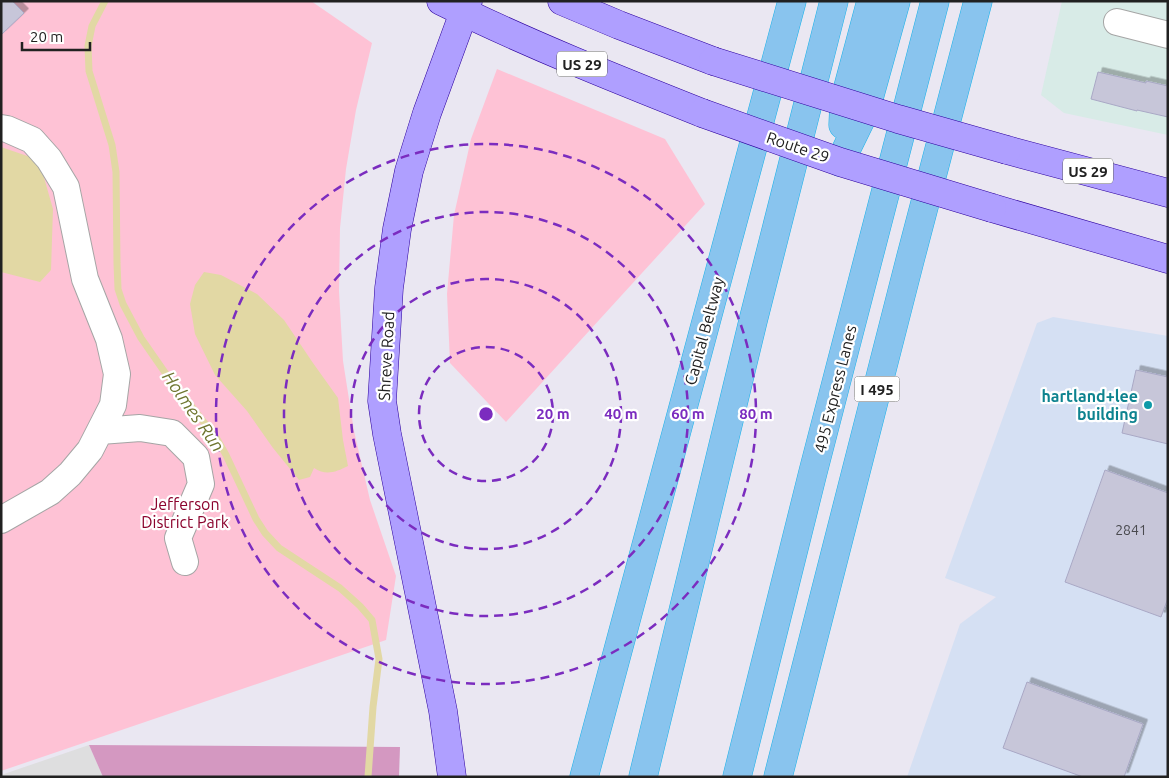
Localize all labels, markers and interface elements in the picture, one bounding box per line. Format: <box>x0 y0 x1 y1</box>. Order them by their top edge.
scale bar <box>22 20 90 52</box>
text: 20 m <box>30 28 63 45</box>
road number: US 29 <box>557 52 607 76</box>
street label: Route 29 <box>764 128 832 166</box>
road number: US 29 <box>1063 158 1113 184</box>
street label: Capital Beltway <box>681 275 727 387</box>
street label: Shreve Road <box>375 311 397 401</box>
street label: 495 Express Lanes <box>810 323 860 455</box>
water label: Holmes Run <box>159 367 229 455</box>
road number: I 495 <box>854 376 900 402</box>
place label: hartland+lee building <box>1042 387 1138 423</box>
marker: hartland+lee building <box>1142 399 1154 411</box>
centre of rings <box>477 405 495 423</box>
text: 20 m <box>536 405 570 422</box>
text: 40 m <box>604 405 638 422</box>
text: 60 m <box>671 405 705 422</box>
text: 80 m <box>739 405 773 422</box>
park label: Jefferson District Park <box>141 495 229 531</box>
house number: 2841 <box>1115 522 1147 538</box>

